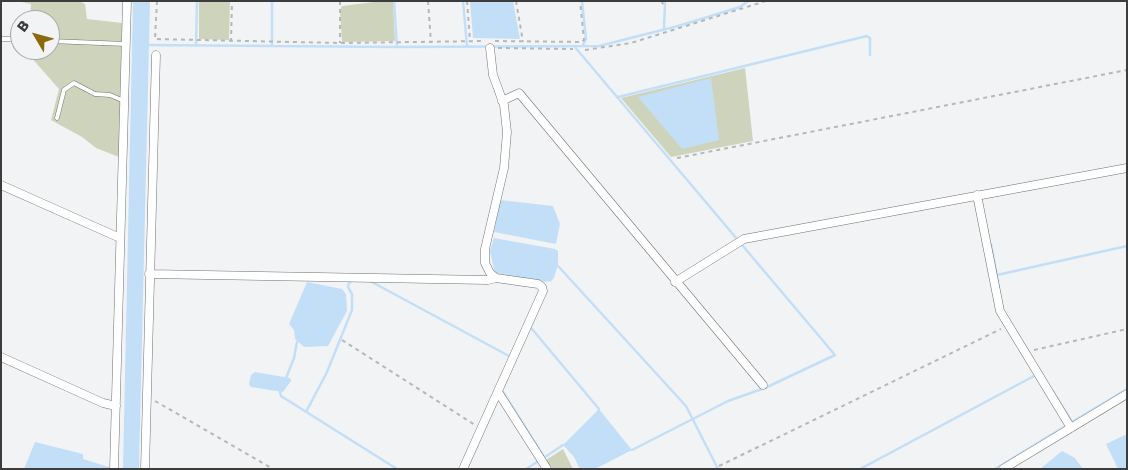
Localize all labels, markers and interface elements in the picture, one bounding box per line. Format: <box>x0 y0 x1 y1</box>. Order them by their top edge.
north arrow <box>10 10 60 60</box>
text: B <box>14 17 33 35</box>

